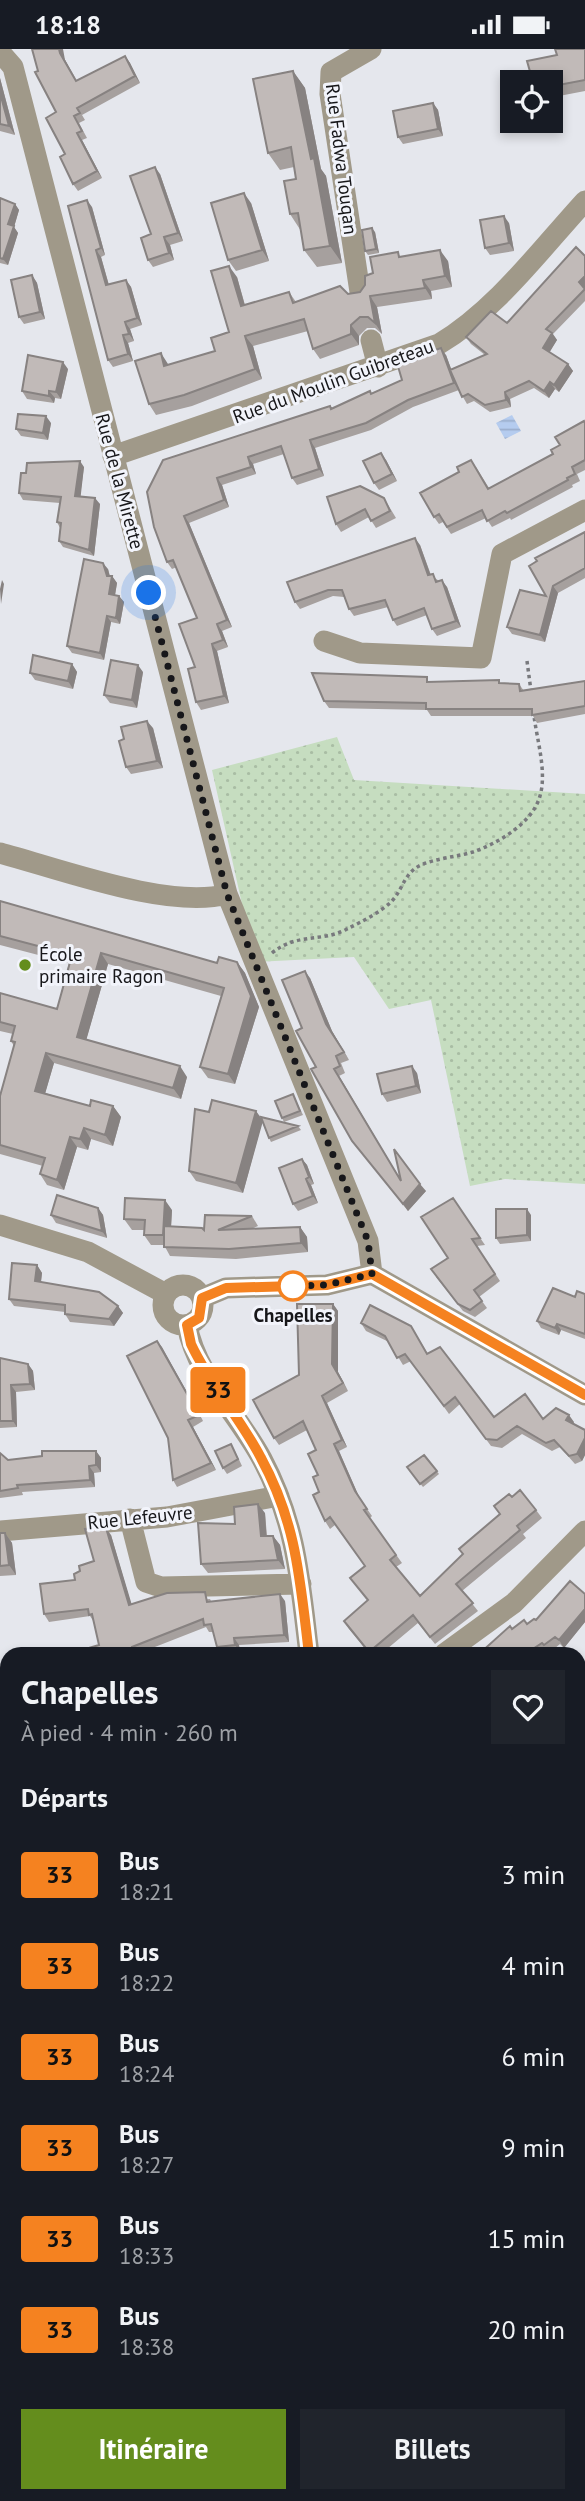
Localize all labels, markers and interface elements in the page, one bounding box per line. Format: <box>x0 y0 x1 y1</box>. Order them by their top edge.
text: 18:18 <box>35 8 101 41</box>
map controls <box>500 70 563 133</box>
button: locate <box>500 70 563 133</box>
street label: Rue Fadwa Touqan <box>321 82 363 236</box>
street label: Rue du Moulin Guibreteau <box>229 333 437 429</box>
street label: Rue de la Mirette <box>90 410 150 552</box>
your location <box>131 575 166 610</box>
place label: École primaire Ragon <box>39 942 163 988</box>
marker: École primaire Ragon <box>17 957 33 973</box>
marker: Chapelles <box>278 1271 308 1301</box>
place label: Chapelles <box>253 1303 333 1327</box>
line badge: 33 <box>186 1367 249 1413</box>
text: 33 <box>204 1374 232 1405</box>
street label: Rue Lefeuvre <box>86 1500 194 1534</box>
text: Chapelles <box>21 1670 158 1713</box>
button: heart <box>491 1670 565 1744</box>
text: À pied · 4 min · 260 m <box>21 1718 238 1747</box>
text: Départs <box>21 1781 108 1814</box>
text: Bus <box>119 1844 159 1877</box>
text: 3 min <box>502 1858 565 1891</box>
text: 33 <box>46 1859 73 1890</box>
text: 18:21 <box>119 1877 174 1906</box>
text: Bus <box>119 1935 159 1968</box>
text: 4 min <box>502 1949 565 1982</box>
text: 33 <box>46 1950 73 1981</box>
text: 18:22 <box>119 1968 174 1997</box>
text: Bus <box>119 2026 159 2059</box>
text: 6 min <box>502 2040 565 2073</box>
text: 33 <box>46 2041 73 2072</box>
text: 18:24 <box>119 2059 174 2088</box>
text: Bus <box>119 2117 159 2150</box>
text: 9 min <box>502 2131 565 2164</box>
text: 33 <box>46 2132 73 2163</box>
text: 18:27 <box>119 2150 174 2179</box>
text: Bus <box>119 2208 159 2241</box>
text: 15 min <box>487 2222 565 2255</box>
text: 33 <box>46 2223 73 2254</box>
text: 18:33 <box>119 2241 174 2270</box>
text: Bus <box>119 2299 159 2332</box>
text: 20 min <box>487 2313 565 2346</box>
text: 33 <box>46 2314 73 2345</box>
text: 18:38 <box>119 2332 174 2361</box>
button: Itinéraire <box>21 2409 286 2489</box>
button: Billets <box>300 2409 565 2489</box>

